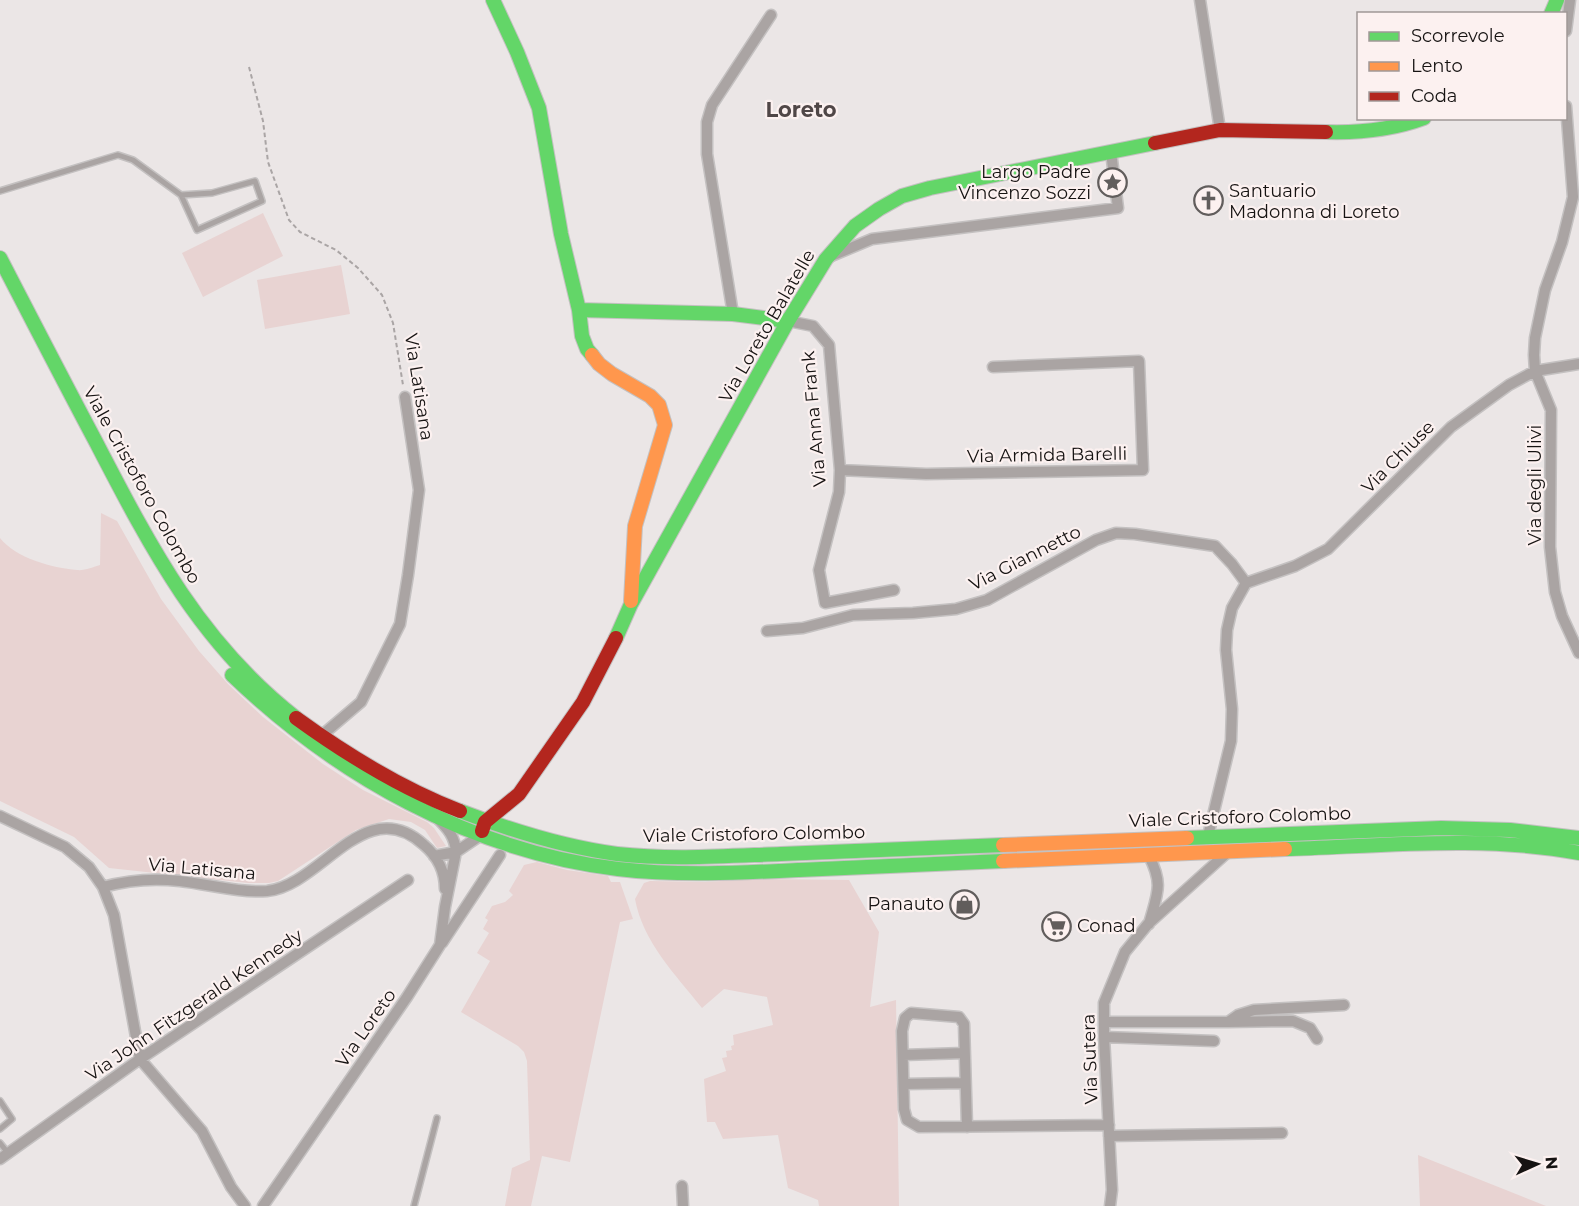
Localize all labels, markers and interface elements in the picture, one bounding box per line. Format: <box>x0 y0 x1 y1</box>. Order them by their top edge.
legend <box>1357 12 1567 120</box>
text: Scorrevole <box>1411 25 1505 47</box>
text: Lento <box>1411 55 1463 77</box>
text: Coda <box>1411 85 1457 107</box>
district label: Loreto <box>765 97 837 122</box>
place label: Largo Padre Vincenzo Sozzi <box>958 161 1091 204</box>
place icon: Largo Padre Vincenzo Sozzi <box>1096 166 1128 198</box>
place label: Santuario Madonna di Loreto <box>1229 180 1400 223</box>
church icon: Santuario Madonna di Loreto <box>1192 185 1224 217</box>
street label: Via Loreto Balatelle <box>714 245 820 406</box>
street label: Via Latisana <box>400 332 438 442</box>
street label: Via Anna Frank <box>797 350 831 488</box>
street label: Viale Cristoforo Colombo <box>78 382 206 588</box>
street label: Via Chiuse <box>1357 416 1439 498</box>
street label: Via degli Ulivi <box>1524 425 1546 545</box>
street label: Via Armida Barelli <box>967 443 1127 467</box>
street label: Via Giannetto <box>966 520 1084 596</box>
street label: Viale Cristoforo Colombo <box>1128 802 1352 832</box>
street label: Viale Cristoforo Colombo <box>643 821 865 847</box>
street label: Via Latisana <box>147 853 257 885</box>
shop icon: Panauto <box>949 888 981 920</box>
place label: Panauto <box>868 893 944 915</box>
supermarket icon: Conad <box>1040 910 1072 942</box>
place label: Conad <box>1077 915 1136 937</box>
street label: Via John Fitzgerald Kennedy <box>81 924 307 1086</box>
street label: Via Loreto <box>331 985 401 1071</box>
street label: Via Sutera <box>1077 1013 1103 1105</box>
north arrow <box>1507 1134 1567 1194</box>
text: N <box>1542 1156 1561 1170</box>

